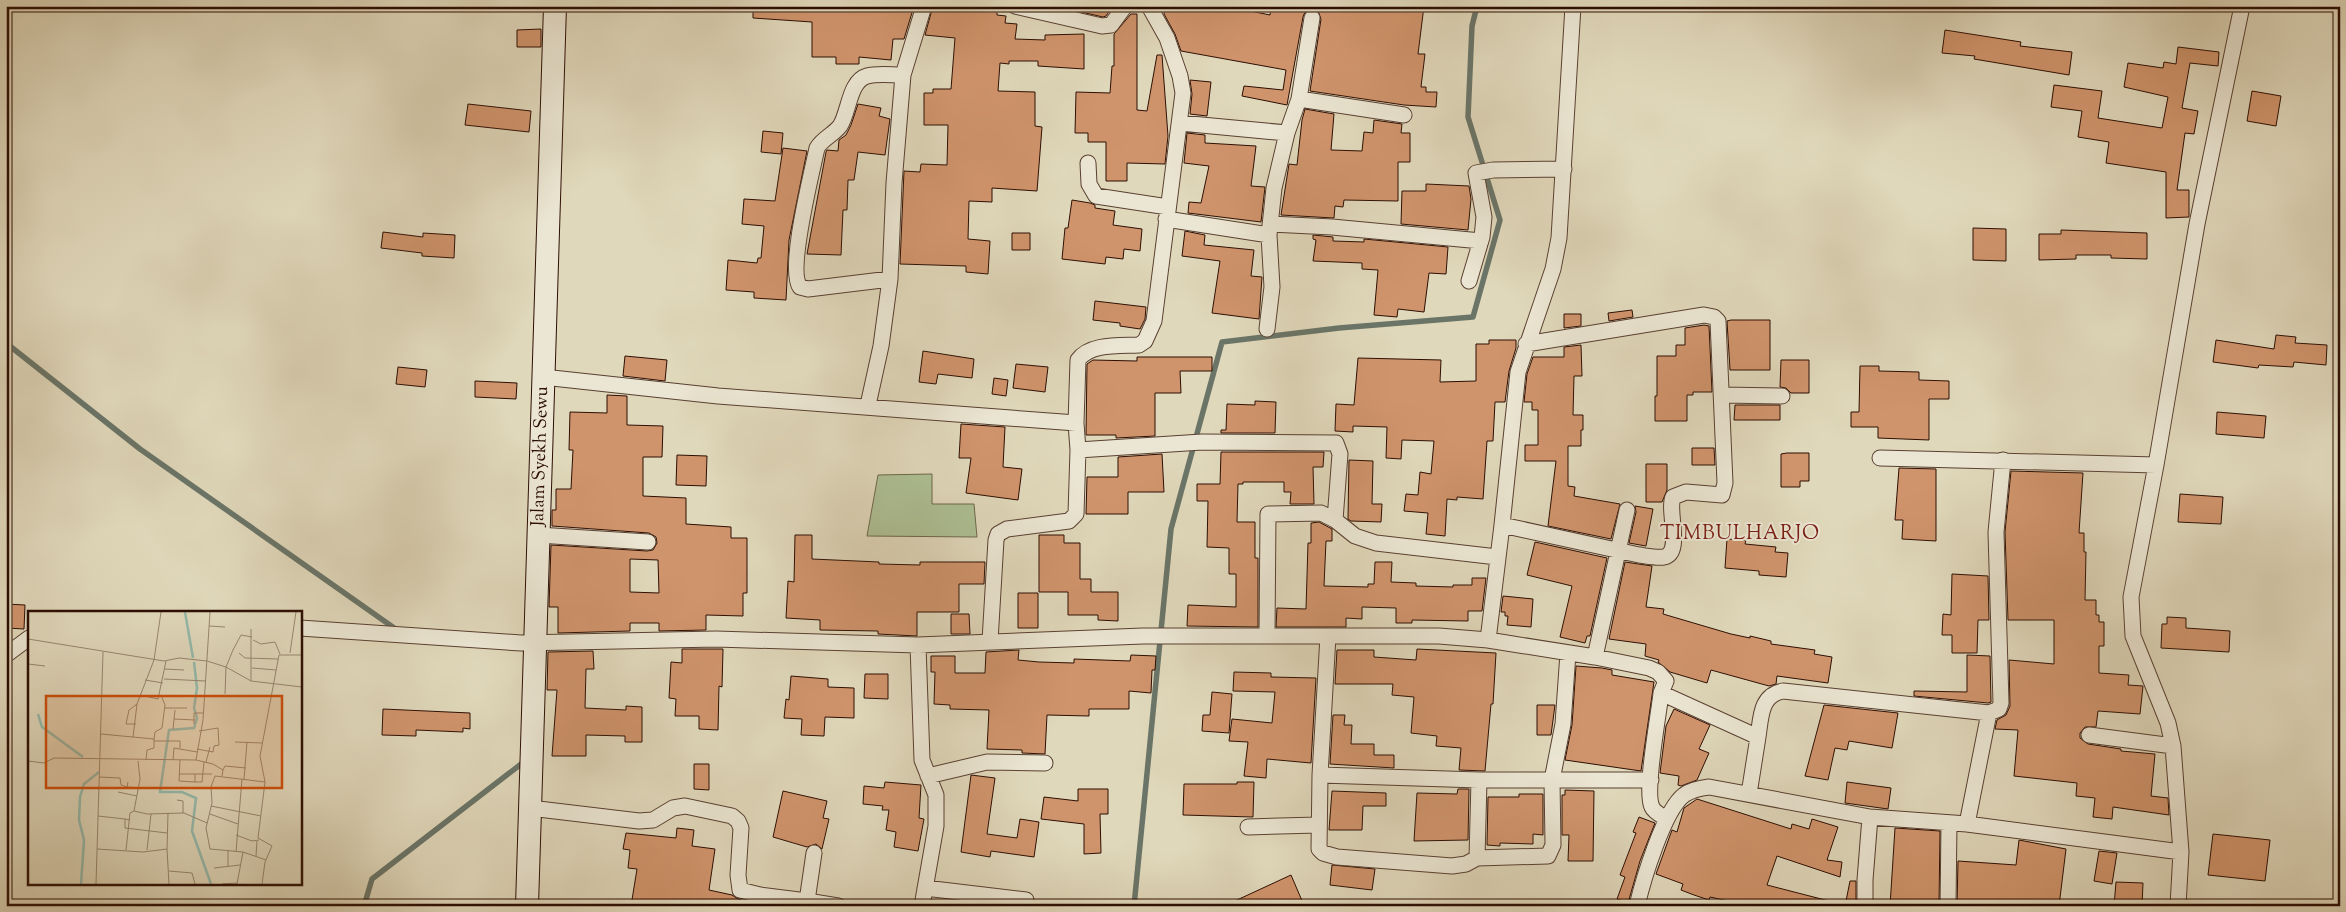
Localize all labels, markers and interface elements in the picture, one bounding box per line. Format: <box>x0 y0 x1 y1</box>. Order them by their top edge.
street label: Jalam Syekh Sewu <box>526 386 556 528</box>
district label: TIMBULHARJO <box>1660 520 1820 549</box>
inset map <box>28 611 301 884</box>

